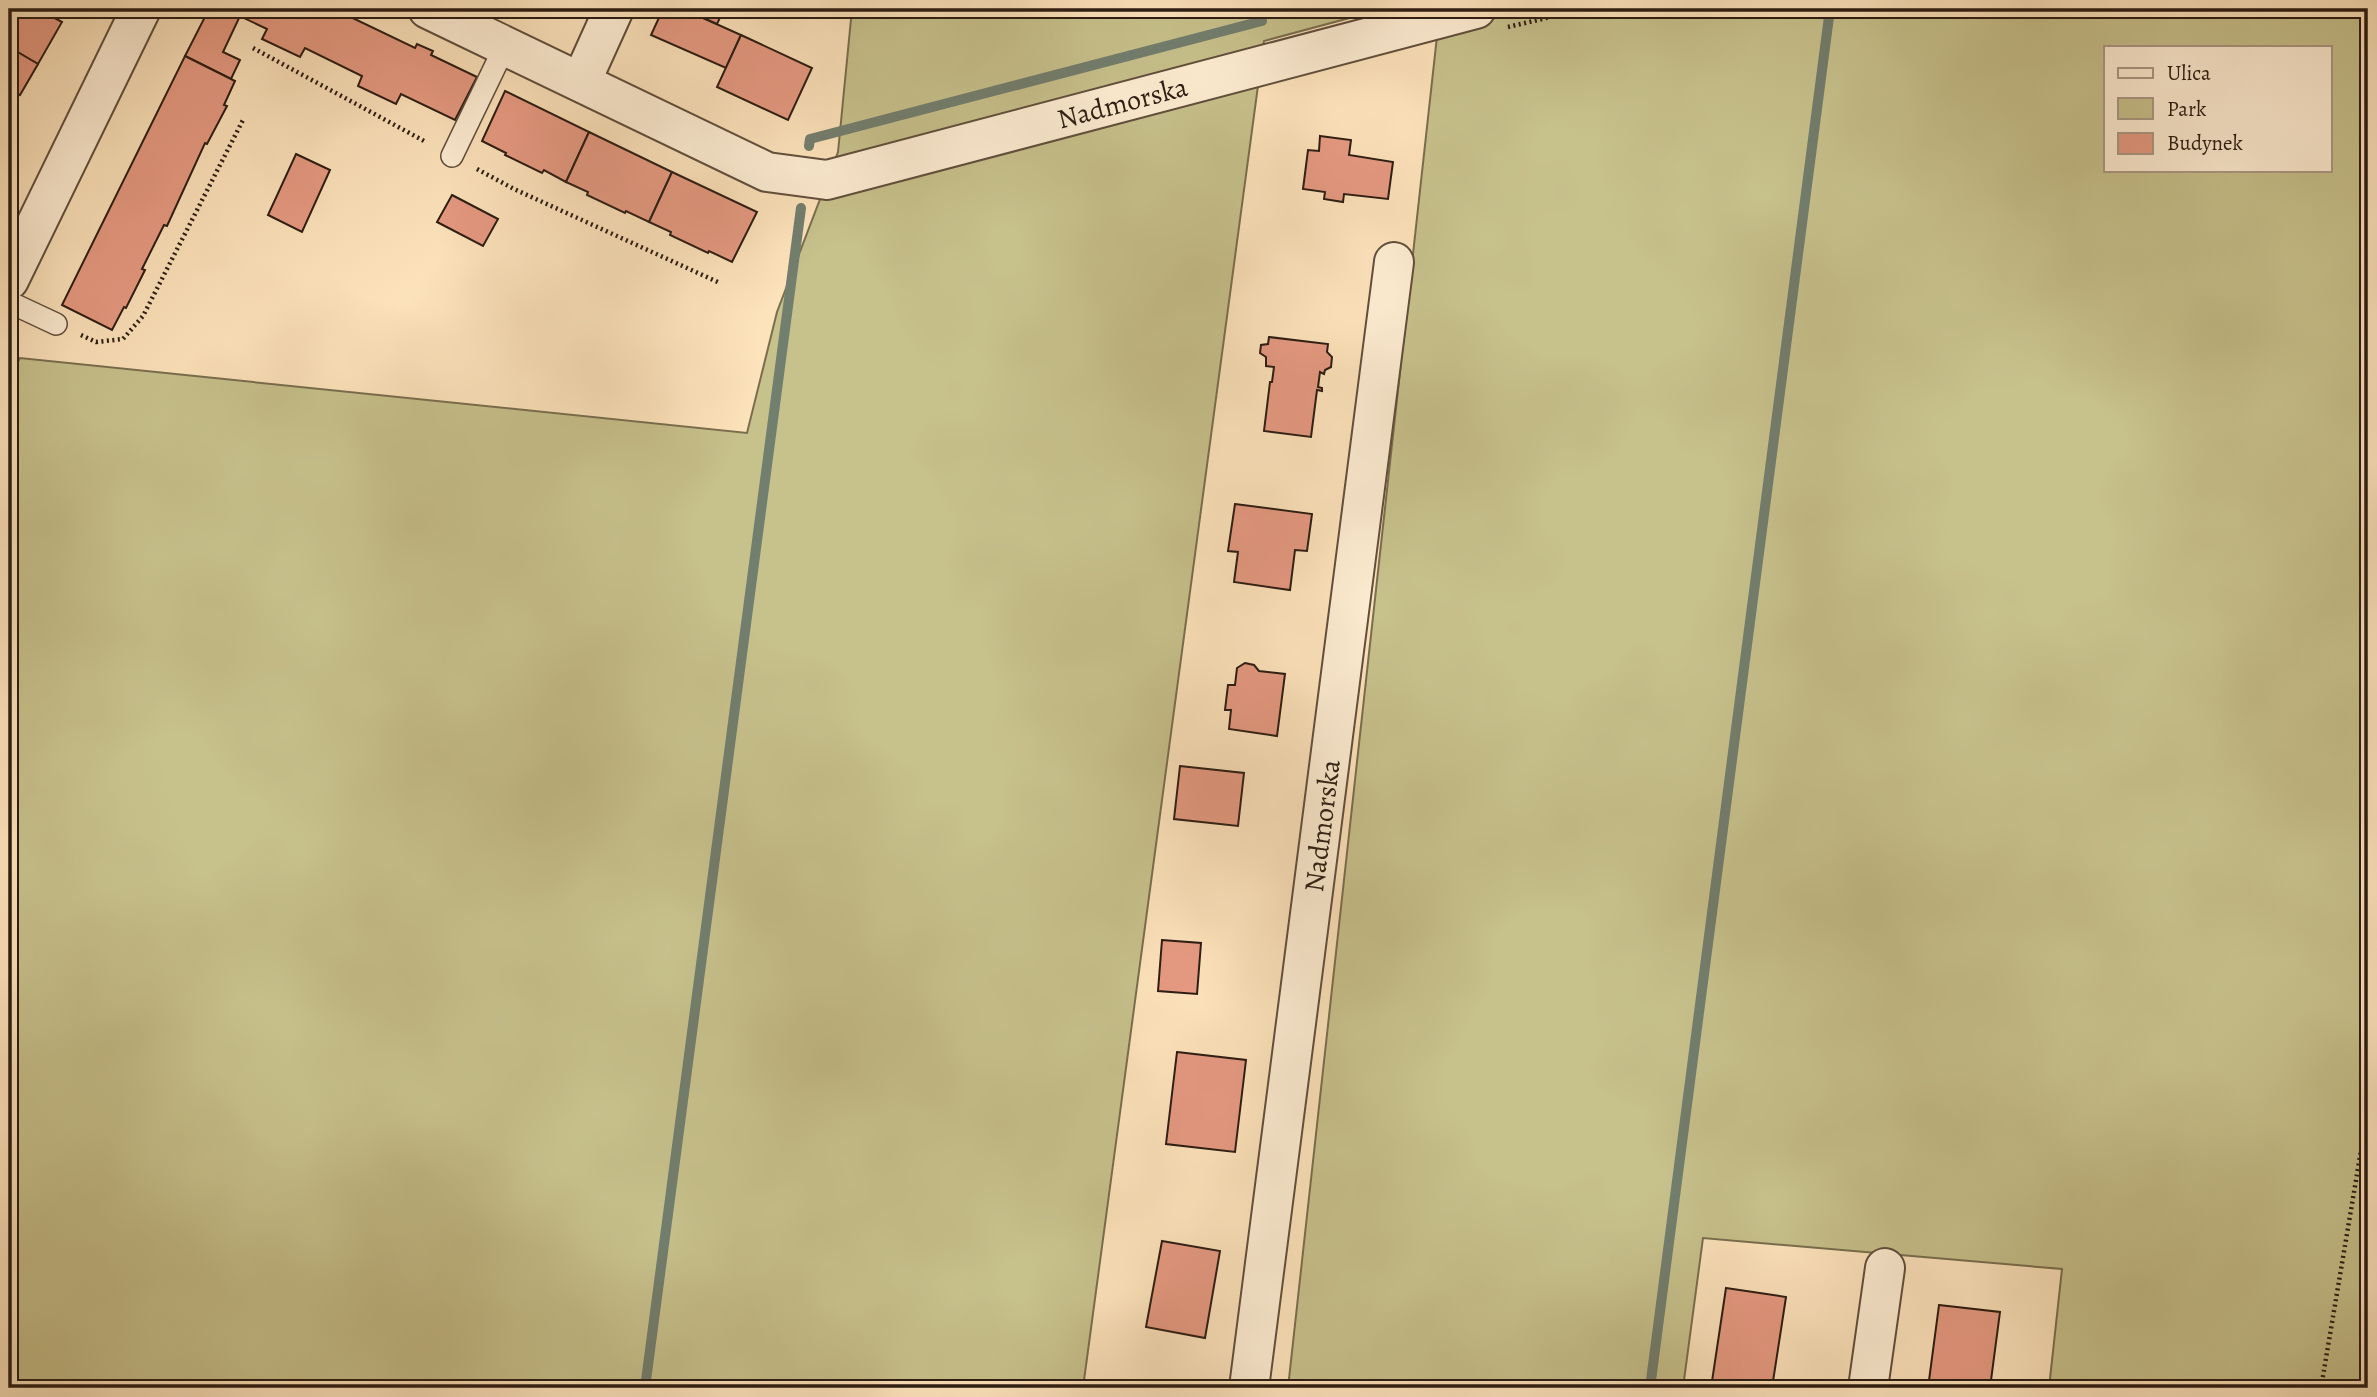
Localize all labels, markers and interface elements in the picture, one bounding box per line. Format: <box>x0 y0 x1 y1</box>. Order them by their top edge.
legend <box>2104 46 2332 172</box>
text: Ulica <box>2167 59 2211 87</box>
street label: Nadmorska <box>1053 68 1192 139</box>
text: Park <box>2167 95 2207 123</box>
text: Budynek <box>2167 129 2243 157</box>
street label: Nadmorska <box>1295 757 1350 894</box>

